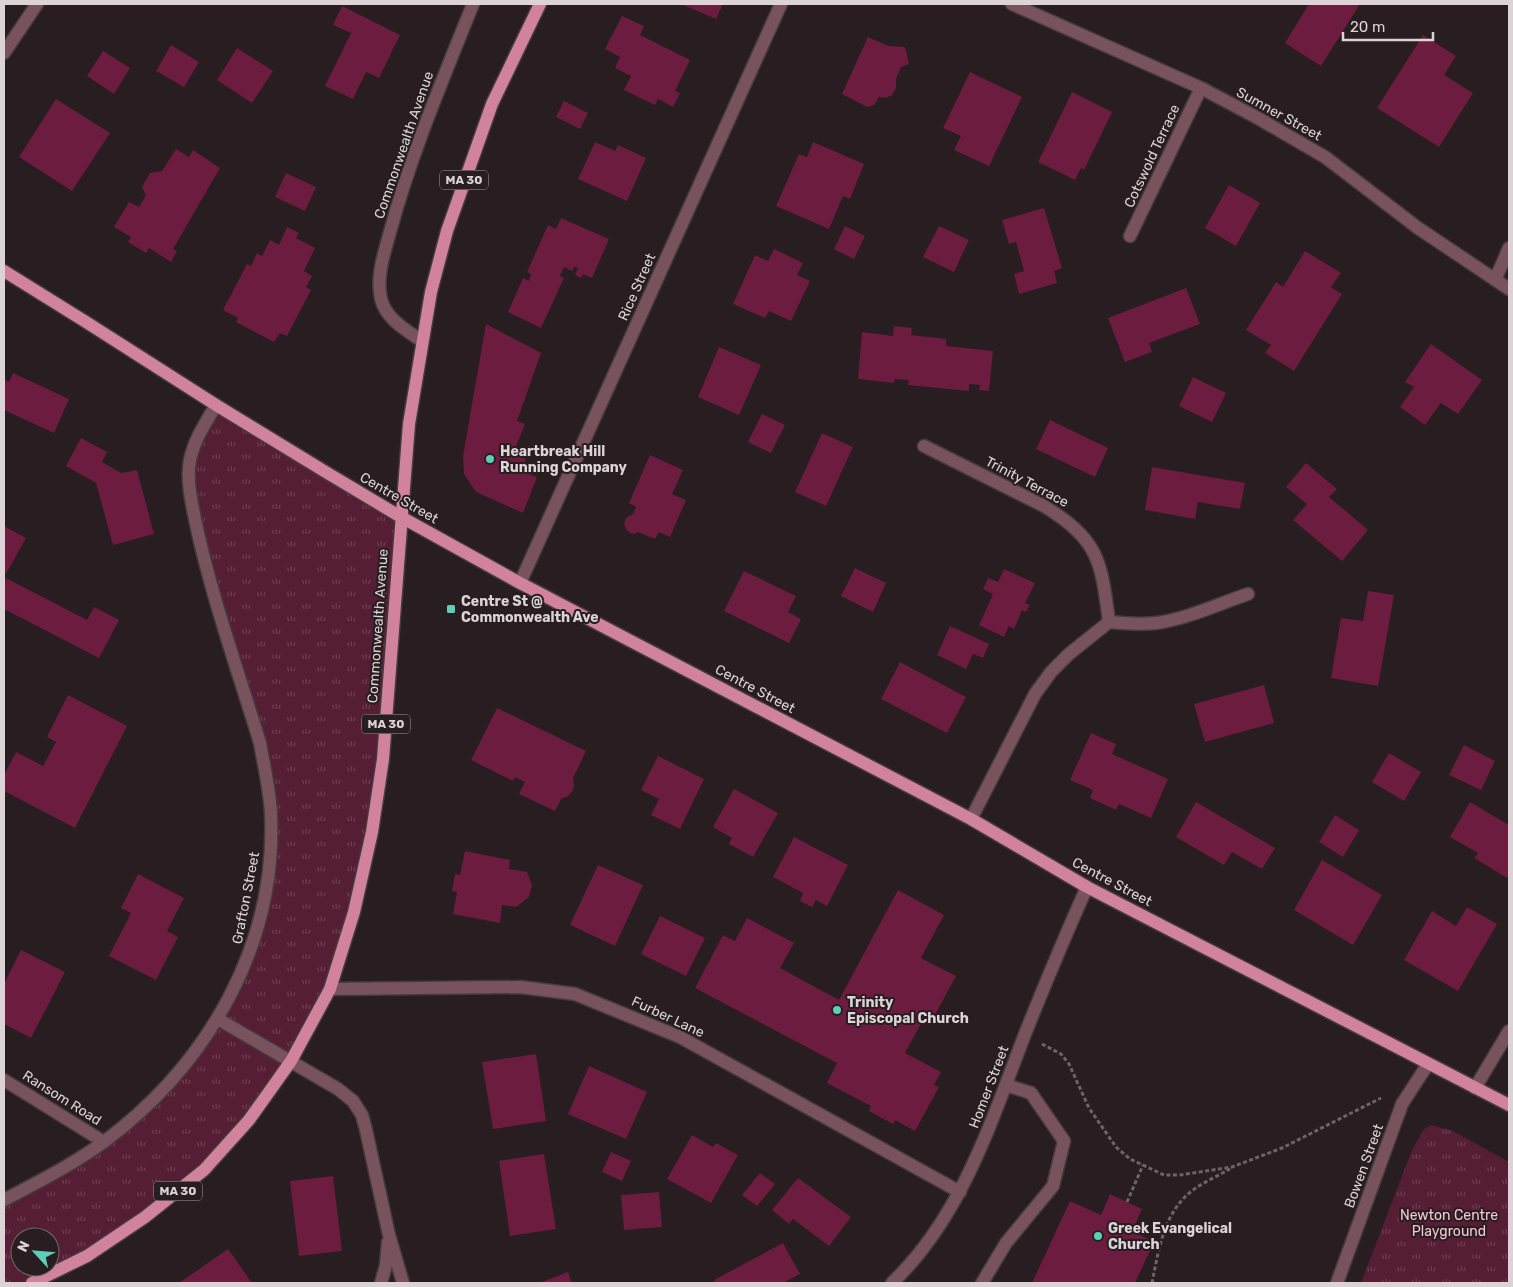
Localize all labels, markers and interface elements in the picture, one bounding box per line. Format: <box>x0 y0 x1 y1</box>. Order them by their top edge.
scale bar <box>1343 10 1433 42</box>
text: 20 m <box>1350 18 1385 36</box>
street label: Commonwealth Avenue <box>371 69 437 221</box>
street label: Sumner Street <box>1233 84 1325 145</box>
street label: Cotswold Terrace <box>1121 102 1183 210</box>
road number: MA 30 <box>440 170 488 190</box>
street label: Rice Street <box>615 250 660 323</box>
place label: Heartbreak Hill Running Company <box>500 443 628 476</box>
marker: Heartbreak Hill Running Company <box>484 453 496 465</box>
street label: Trinity Terrace <box>982 453 1072 511</box>
street label: Centre Street <box>357 469 442 528</box>
street label: Commonwealth Avenue <box>364 548 392 704</box>
place label: Centre St @ Commonwealth Ave <box>461 593 599 626</box>
marker: Centre St @ Commonwealth Ave <box>445 603 457 615</box>
street label: Centre Street <box>712 661 798 717</box>
road number: MA 30 <box>362 714 410 734</box>
street label: Grafton Street <box>229 850 263 946</box>
street label: Centre Street <box>1069 854 1155 910</box>
street label: Furber Lane <box>629 993 707 1041</box>
place label: Trinity Episcopal Church <box>847 994 969 1027</box>
marker: Trinity Episcopal Church <box>831 1004 843 1016</box>
street label: Homer Street <box>965 1043 1013 1131</box>
street label: Ransom Road <box>19 1067 105 1129</box>
street label: Bowen Street <box>1341 1121 1387 1210</box>
road number: MA 30 <box>154 1182 202 1200</box>
park label: Newton Centre Playground <box>1400 1207 1498 1240</box>
place label: Greek Evangelical Church <box>1108 1220 1232 1253</box>
north arrow <box>10 1227 60 1277</box>
marker: Greek Evangelical Church <box>1092 1230 1104 1242</box>
text: N <box>14 1238 34 1255</box>

